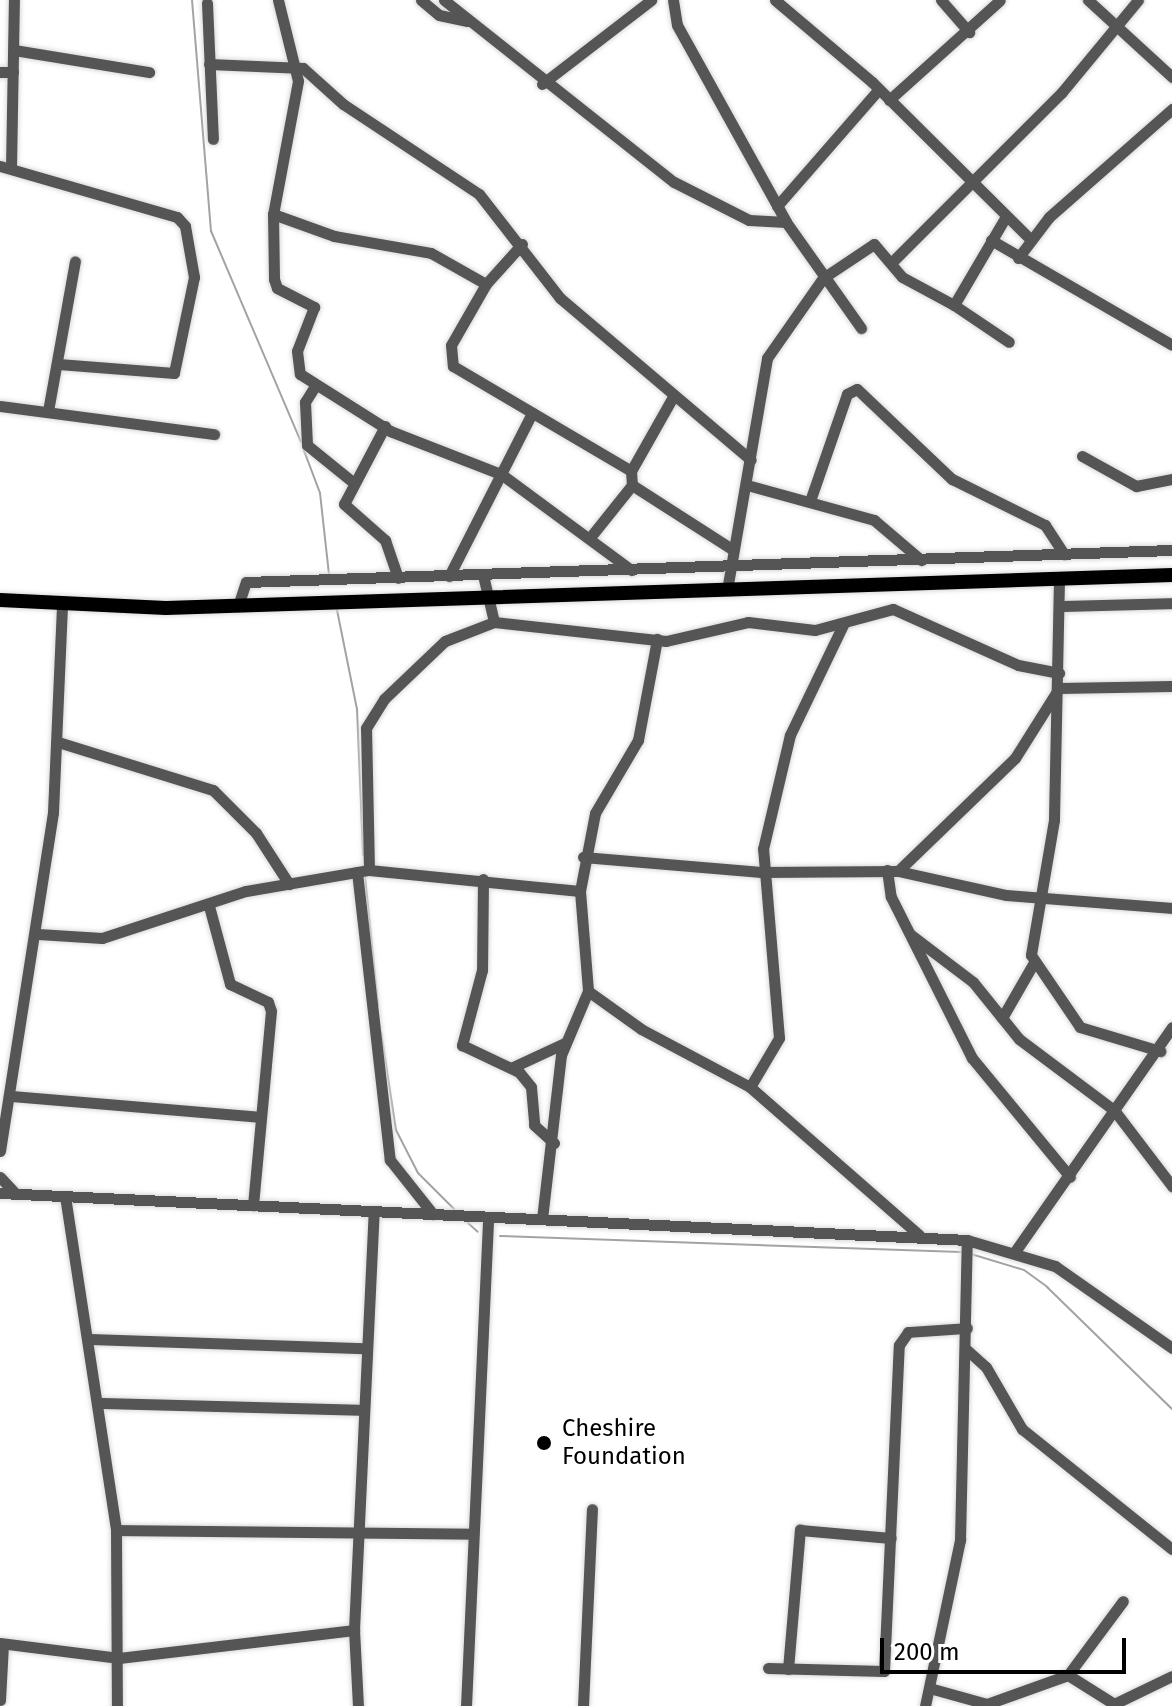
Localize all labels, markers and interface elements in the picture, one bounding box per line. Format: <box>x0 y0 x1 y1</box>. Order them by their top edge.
place label: Cheshire Foundation <box>562 1415 686 1471</box>
marker: Cheshire Foundation <box>533 1432 555 1454</box>
scale bar <box>884 1622 1130 1672</box>
text: 200 m <box>894 1638 960 1666</box>

